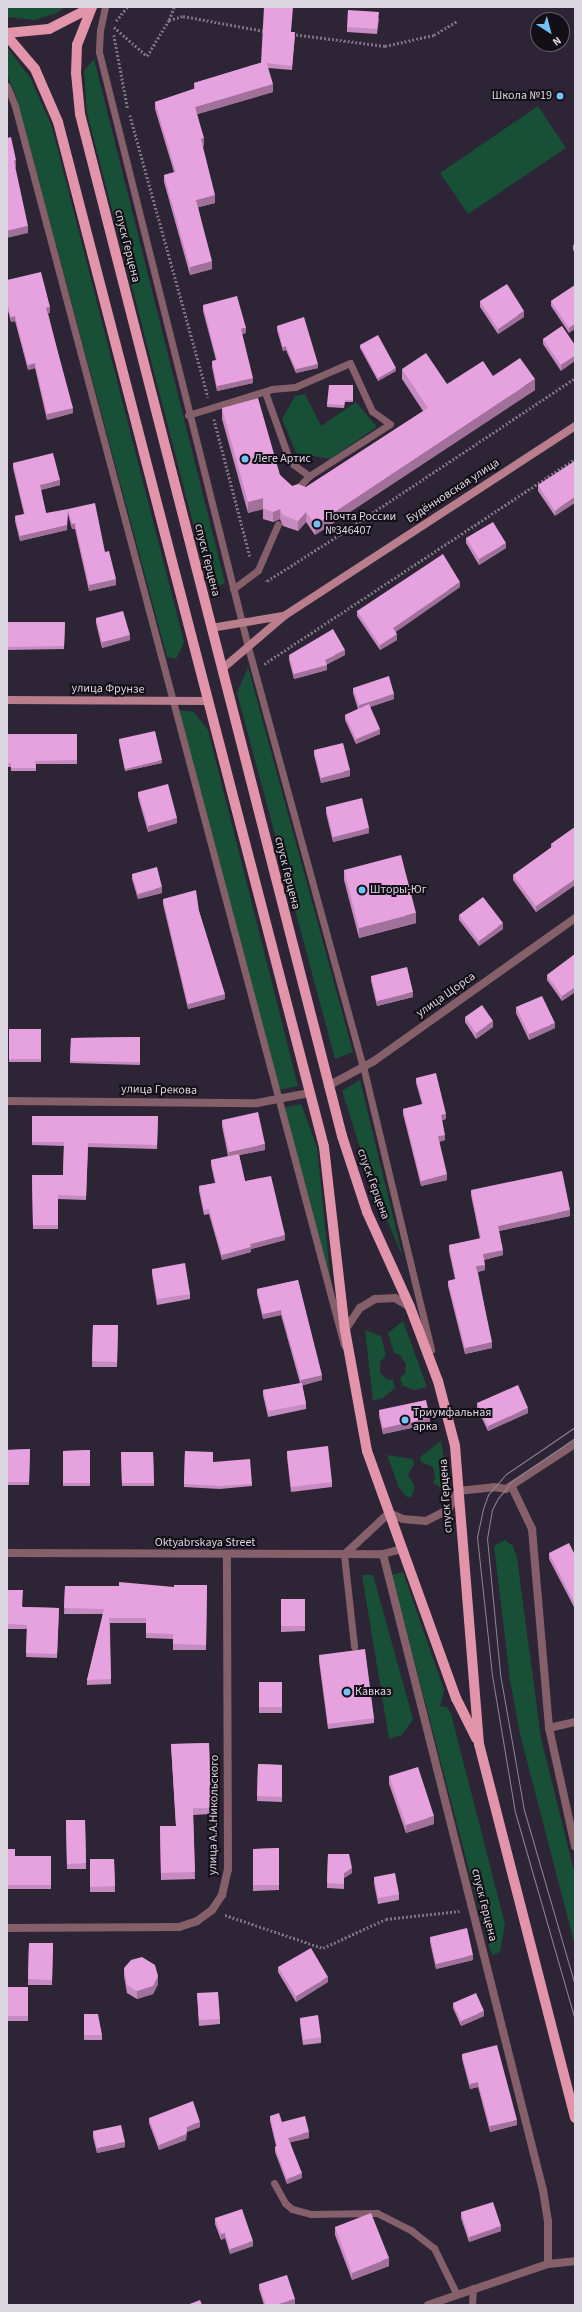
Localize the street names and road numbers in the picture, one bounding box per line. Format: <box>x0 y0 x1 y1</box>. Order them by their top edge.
street label: спуск Герцена <box>111 208 143 284</box>
street label: Будённовская улица <box>404 456 502 526</box>
street label: спуск Герцена <box>191 522 223 598</box>
street label: улица Фрунзе <box>71 681 145 697</box>
street label: спуск Герцена <box>271 835 303 911</box>
street label: улица Щорса <box>414 969 478 1021</box>
street label: улица Грекова <box>121 1082 197 1098</box>
street label: спуск Герцена <box>354 1147 392 1221</box>
street label: спуск Герцена <box>436 1458 456 1534</box>
street label: Oktyabrskaya Street <box>155 1536 255 1550</box>
street label: улица А.А.Никольского <box>206 1755 222 1875</box>
street label: спуск Герцена <box>468 1867 500 1943</box>

